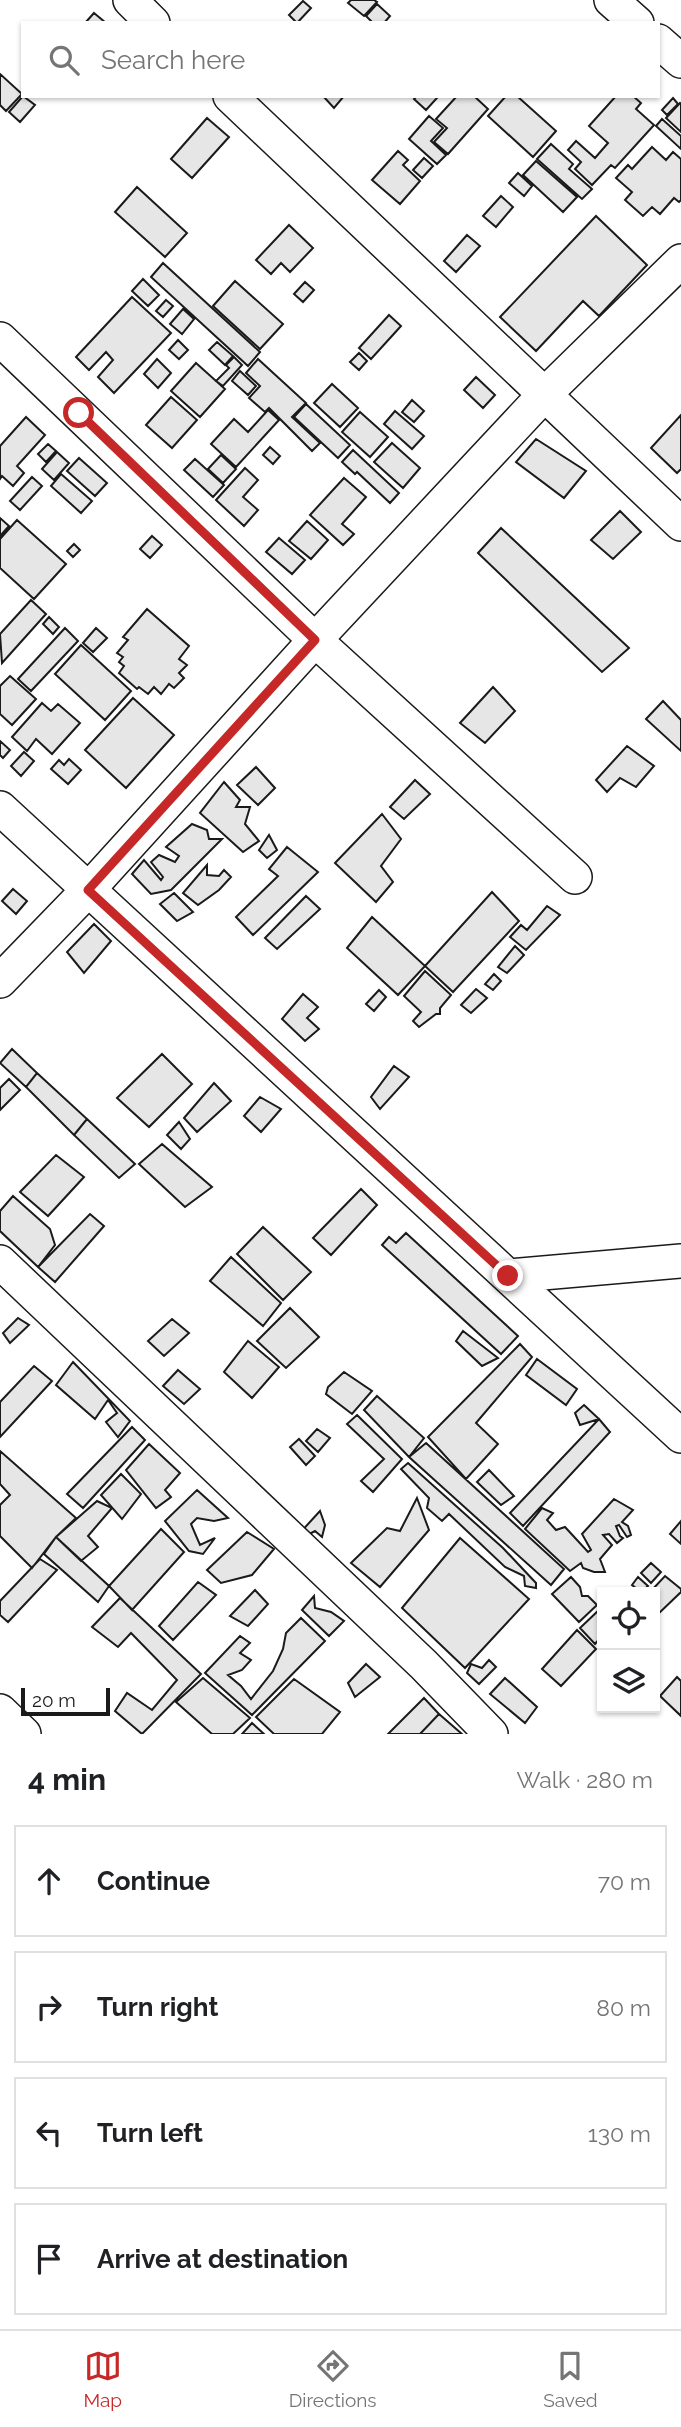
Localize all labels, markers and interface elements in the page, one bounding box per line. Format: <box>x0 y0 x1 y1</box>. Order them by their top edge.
search box <box>21 21 660 98</box>
icon: search <box>45 41 83 79</box>
text: Search here <box>101 45 245 75</box>
route start <box>63 397 94 428</box>
route end <box>492 1260 523 1291</box>
map controls <box>597 1587 660 1713</box>
button: locate <box>597 1587 660 1650</box>
button: layers <box>597 1650 660 1713</box>
scale bar <box>21 1685 110 1717</box>
text: 20 m <box>32 1689 76 1711</box>
text: 4 min <box>28 1762 106 1797</box>
text: Walk · 280 m <box>516 1766 653 1793</box>
icon: ahead <box>30 1862 68 1900</box>
text: Continue <box>97 1866 210 1896</box>
text: 70 m <box>598 1868 651 1895</box>
icon: right <box>30 1988 68 2026</box>
text: Turn right <box>97 1992 218 2022</box>
text: 80 m <box>596 1994 651 2021</box>
icon: left <box>30 2114 68 2152</box>
text: Turn left <box>97 2118 203 2148</box>
text: 130 m <box>588 2120 651 2147</box>
icon: arrive <box>30 2240 68 2278</box>
text: Arrive at destination <box>97 2244 348 2274</box>
tab: Map <box>83 2347 122 2411</box>
tab: Directions <box>289 2347 377 2411</box>
tab: Saved <box>543 2347 598 2411</box>

